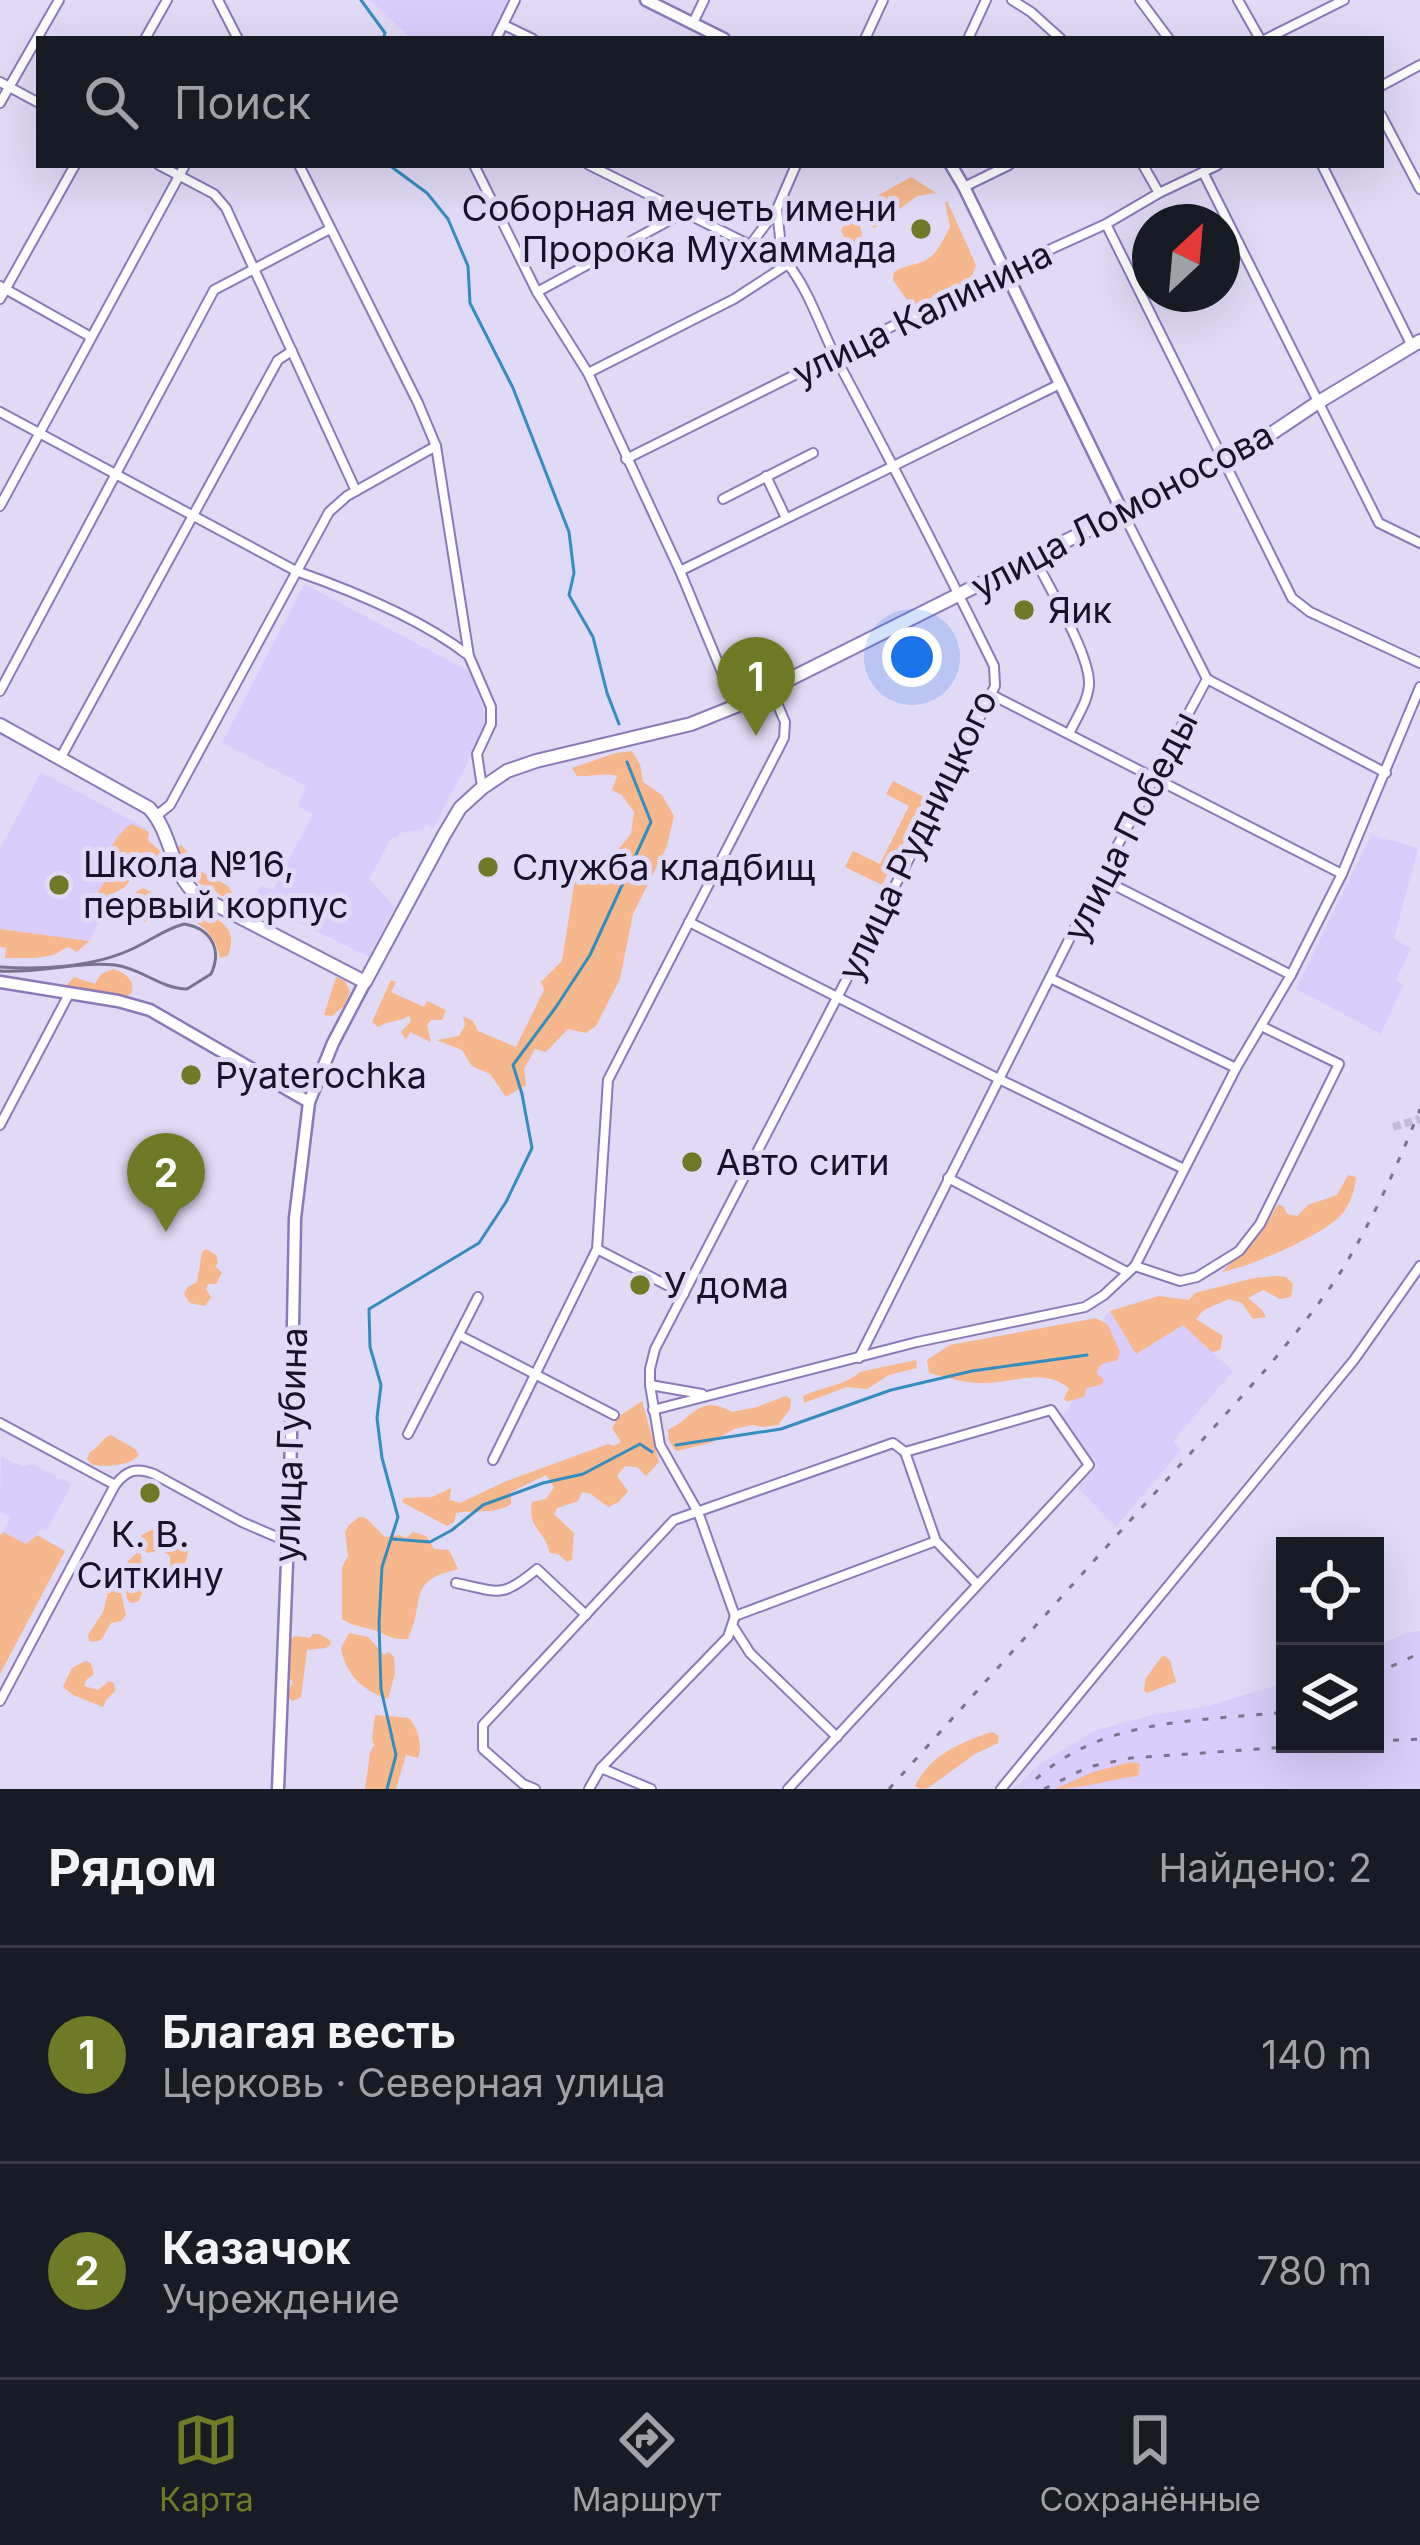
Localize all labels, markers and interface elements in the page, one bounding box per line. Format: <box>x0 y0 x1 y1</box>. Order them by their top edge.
search box <box>36 36 1384 168</box>
icon: search <box>78 69 144 135</box>
text: Поиск <box>174 75 311 130</box>
place label: Соборная мечеть имени Пророка Мухаммада <box>462 186 897 271</box>
north arrow <box>1132 204 1240 312</box>
marker: Соборная мечеть имени Пророка Мухаммада <box>908 216 934 242</box>
street label: улица Калинина <box>785 231 1059 395</box>
street label: улица Ломоносова <box>963 412 1281 608</box>
place label: Яик <box>1048 588 1112 632</box>
marker: Яик <box>1011 597 1037 623</box>
your location <box>882 627 942 687</box>
pin: 1 <box>717 637 795 736</box>
street label: улица Рудницкого <box>828 683 1006 987</box>
street label: улица Победы <box>1053 704 1207 948</box>
place label: Школа №16, первый корпус <box>83 842 349 927</box>
place label: Служба кладбищ <box>512 845 815 889</box>
marker: Служба кладбищ <box>475 854 501 880</box>
marker: Школа №16, первый корпус <box>46 872 72 898</box>
place label: Pyaterochka <box>215 1053 427 1097</box>
marker: Pyaterochka <box>178 1062 204 1088</box>
pin: 2 <box>127 1133 205 1232</box>
place label: Авто сити <box>716 1140 890 1184</box>
marker: Авто сити <box>679 1149 705 1175</box>
place label: У дома <box>664 1263 789 1307</box>
marker: У дома <box>627 1272 653 1298</box>
street label: улица Губина <box>264 1327 316 1563</box>
marker: К. В. Ситкину <box>137 1480 163 1506</box>
place label: К. В. Ситкину <box>76 1512 224 1597</box>
map controls <box>1276 1537 1384 1753</box>
button: locate <box>1276 1537 1384 1645</box>
button: layers <box>1276 1645 1384 1753</box>
text: Рядом <box>48 1837 217 1898</box>
text: Найдено: 2 <box>1158 1844 1372 1891</box>
text: Благая весть <box>162 2004 456 2059</box>
text: 1 <box>79 2031 95 2078</box>
text: 140 m <box>1261 2031 1372 2078</box>
text: Церковь · Северная улица <box>162 2059 666 2106</box>
text: Казачок <box>162 2220 351 2275</box>
text: 2 <box>75 2247 99 2294</box>
text: 780 m <box>1257 2247 1372 2294</box>
text: Учреждение <box>162 2275 400 2322</box>
tab: Карта <box>159 2407 254 2519</box>
tab: Маршрут <box>572 2407 721 2519</box>
tab: Сохранённые <box>1039 2407 1261 2519</box>

